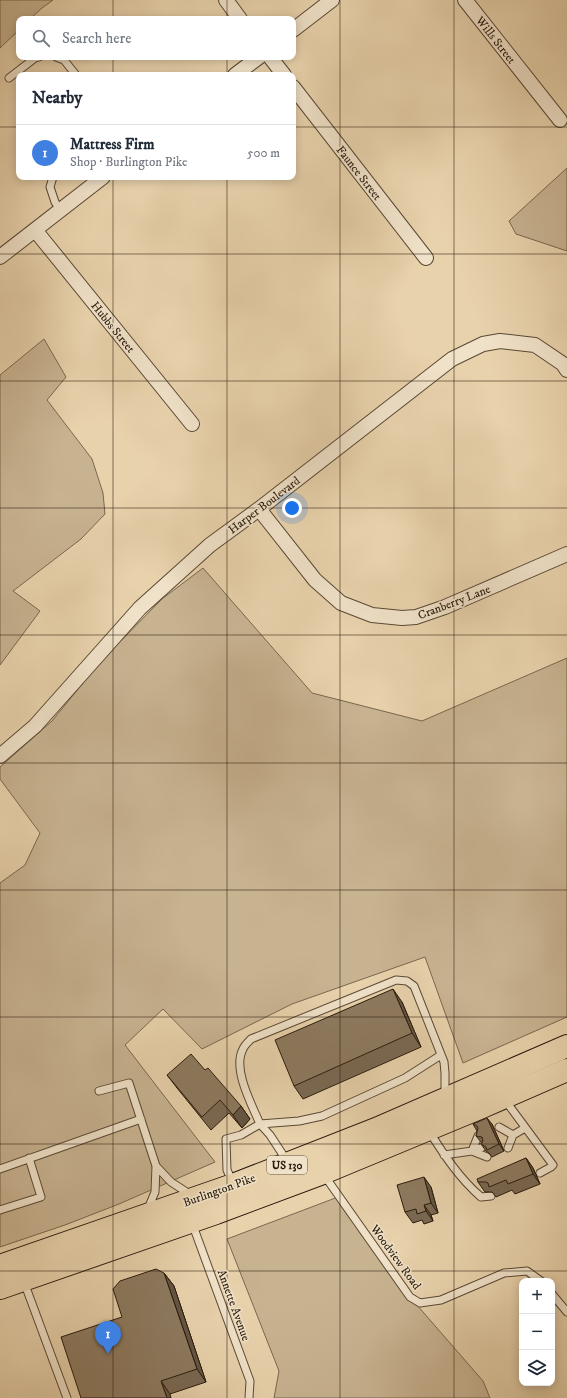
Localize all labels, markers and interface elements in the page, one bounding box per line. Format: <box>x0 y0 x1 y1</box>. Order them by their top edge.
street label: Wills Street <box>472 13 519 67</box>
search box <box>16 16 296 60</box>
icon: search <box>30 27 52 49</box>
text: Search here <box>62 29 131 48</box>
text: Nearby <box>32 87 82 109</box>
text: Mattress Firm <box>70 135 155 154</box>
street label: Faunce Street <box>333 143 385 204</box>
text: 1 <box>43 145 47 161</box>
text: 500 m <box>247 145 280 161</box>
text: Shop · Burlington Pike <box>70 154 187 170</box>
street label: Hubbs Street <box>87 299 138 356</box>
street label: Harper Boulevard <box>225 473 303 537</box>
your location <box>282 498 302 518</box>
street label: Cranberry Lane <box>416 582 493 623</box>
road number: US 130 <box>267 1156 307 1174</box>
street label: Burlington Pike <box>181 1170 257 1211</box>
street label: Woodview Road <box>366 1221 424 1293</box>
street label: Annette Avenue <box>214 1267 253 1343</box>
map controls <box>519 1278 555 1386</box>
button: + <box>519 1278 555 1314</box>
button: − <box>519 1314 555 1350</box>
pin: 1 <box>95 1321 121 1354</box>
button: layers <box>519 1350 555 1386</box>

